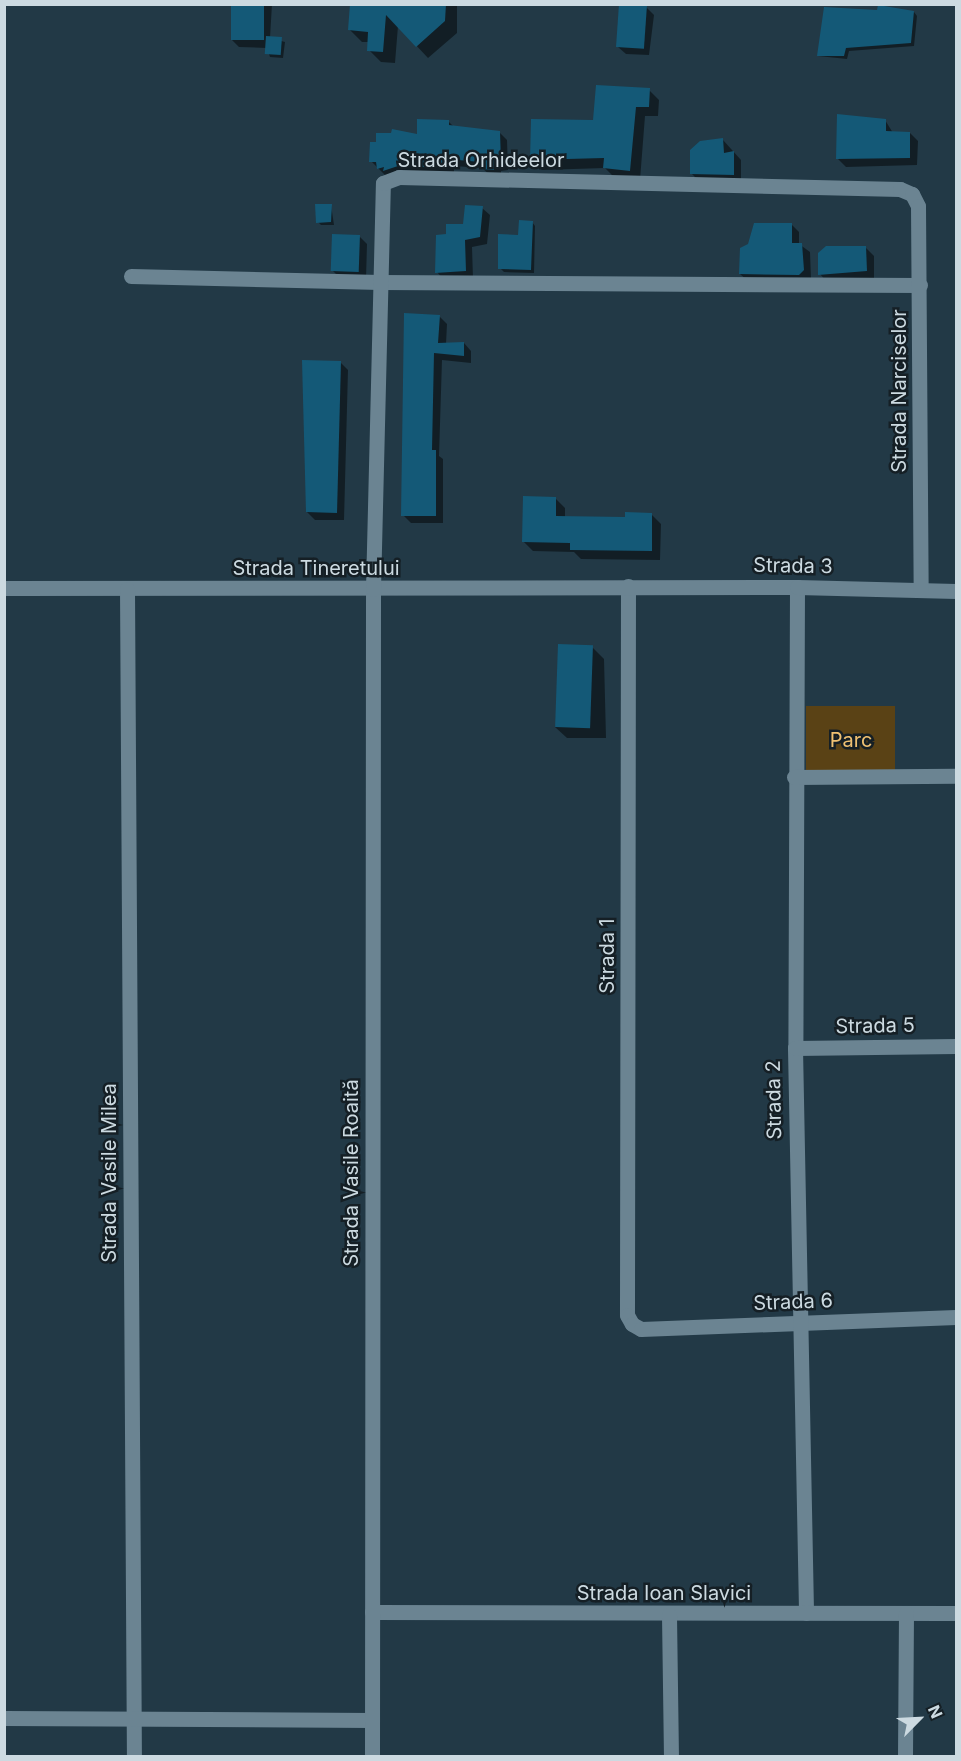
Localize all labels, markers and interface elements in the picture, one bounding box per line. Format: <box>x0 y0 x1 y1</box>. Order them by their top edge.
street label: Strada Orhideelor <box>398 148 564 172</box>
street label: Strada Narciselor <box>887 309 911 473</box>
street label: Strada 3 <box>753 553 833 579</box>
street label: Strada Tineretului <box>232 556 400 580</box>
park label: Parc <box>830 728 872 752</box>
street label: Strada 1 <box>595 918 619 994</box>
street label: Strada 5 <box>835 1013 915 1039</box>
street label: Strada 2 <box>761 1060 787 1140</box>
street label: Strada Vasile Roaită <box>339 1079 363 1267</box>
street label: Strada Vasile Milea <box>97 1083 121 1263</box>
street label: Strada 6 <box>753 1289 833 1315</box>
street label: Strada Ioan Slavici <box>577 1581 751 1605</box>
north arrow <box>889 1689 949 1749</box>
text: N <box>924 1702 947 1721</box>

